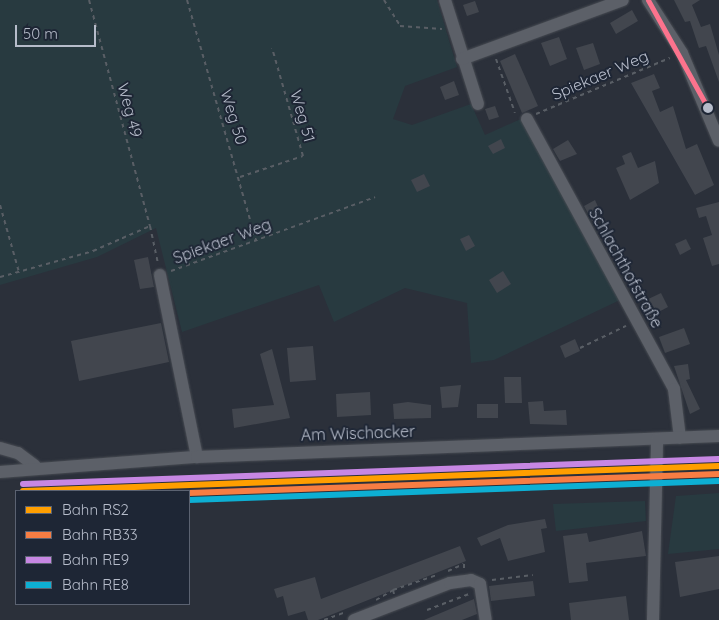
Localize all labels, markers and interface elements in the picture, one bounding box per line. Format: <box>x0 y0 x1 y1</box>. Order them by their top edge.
scale bar <box>18 15 99 47</box>
text: 50 m <box>23 24 58 43</box>
street label: Spiekaer Weg <box>549 46 651 104</box>
street label: Weg 49 <box>114 81 146 139</box>
street label: Weg 50 <box>217 87 251 147</box>
street label: Weg 51 <box>286 88 320 144</box>
unlabelled marker <box>703 103 713 113</box>
street label: Schlachthofstraße <box>585 205 667 331</box>
street label: Spiekaer Weg <box>170 214 274 268</box>
street label: Am Wischacker <box>300 421 416 445</box>
legend <box>15 490 190 605</box>
text: Bahn RS2 <box>62 500 129 519</box>
text: Bahn RB33 <box>62 525 138 544</box>
text: Bahn RE9 <box>62 550 129 569</box>
text: Bahn RE8 <box>62 575 129 594</box>

